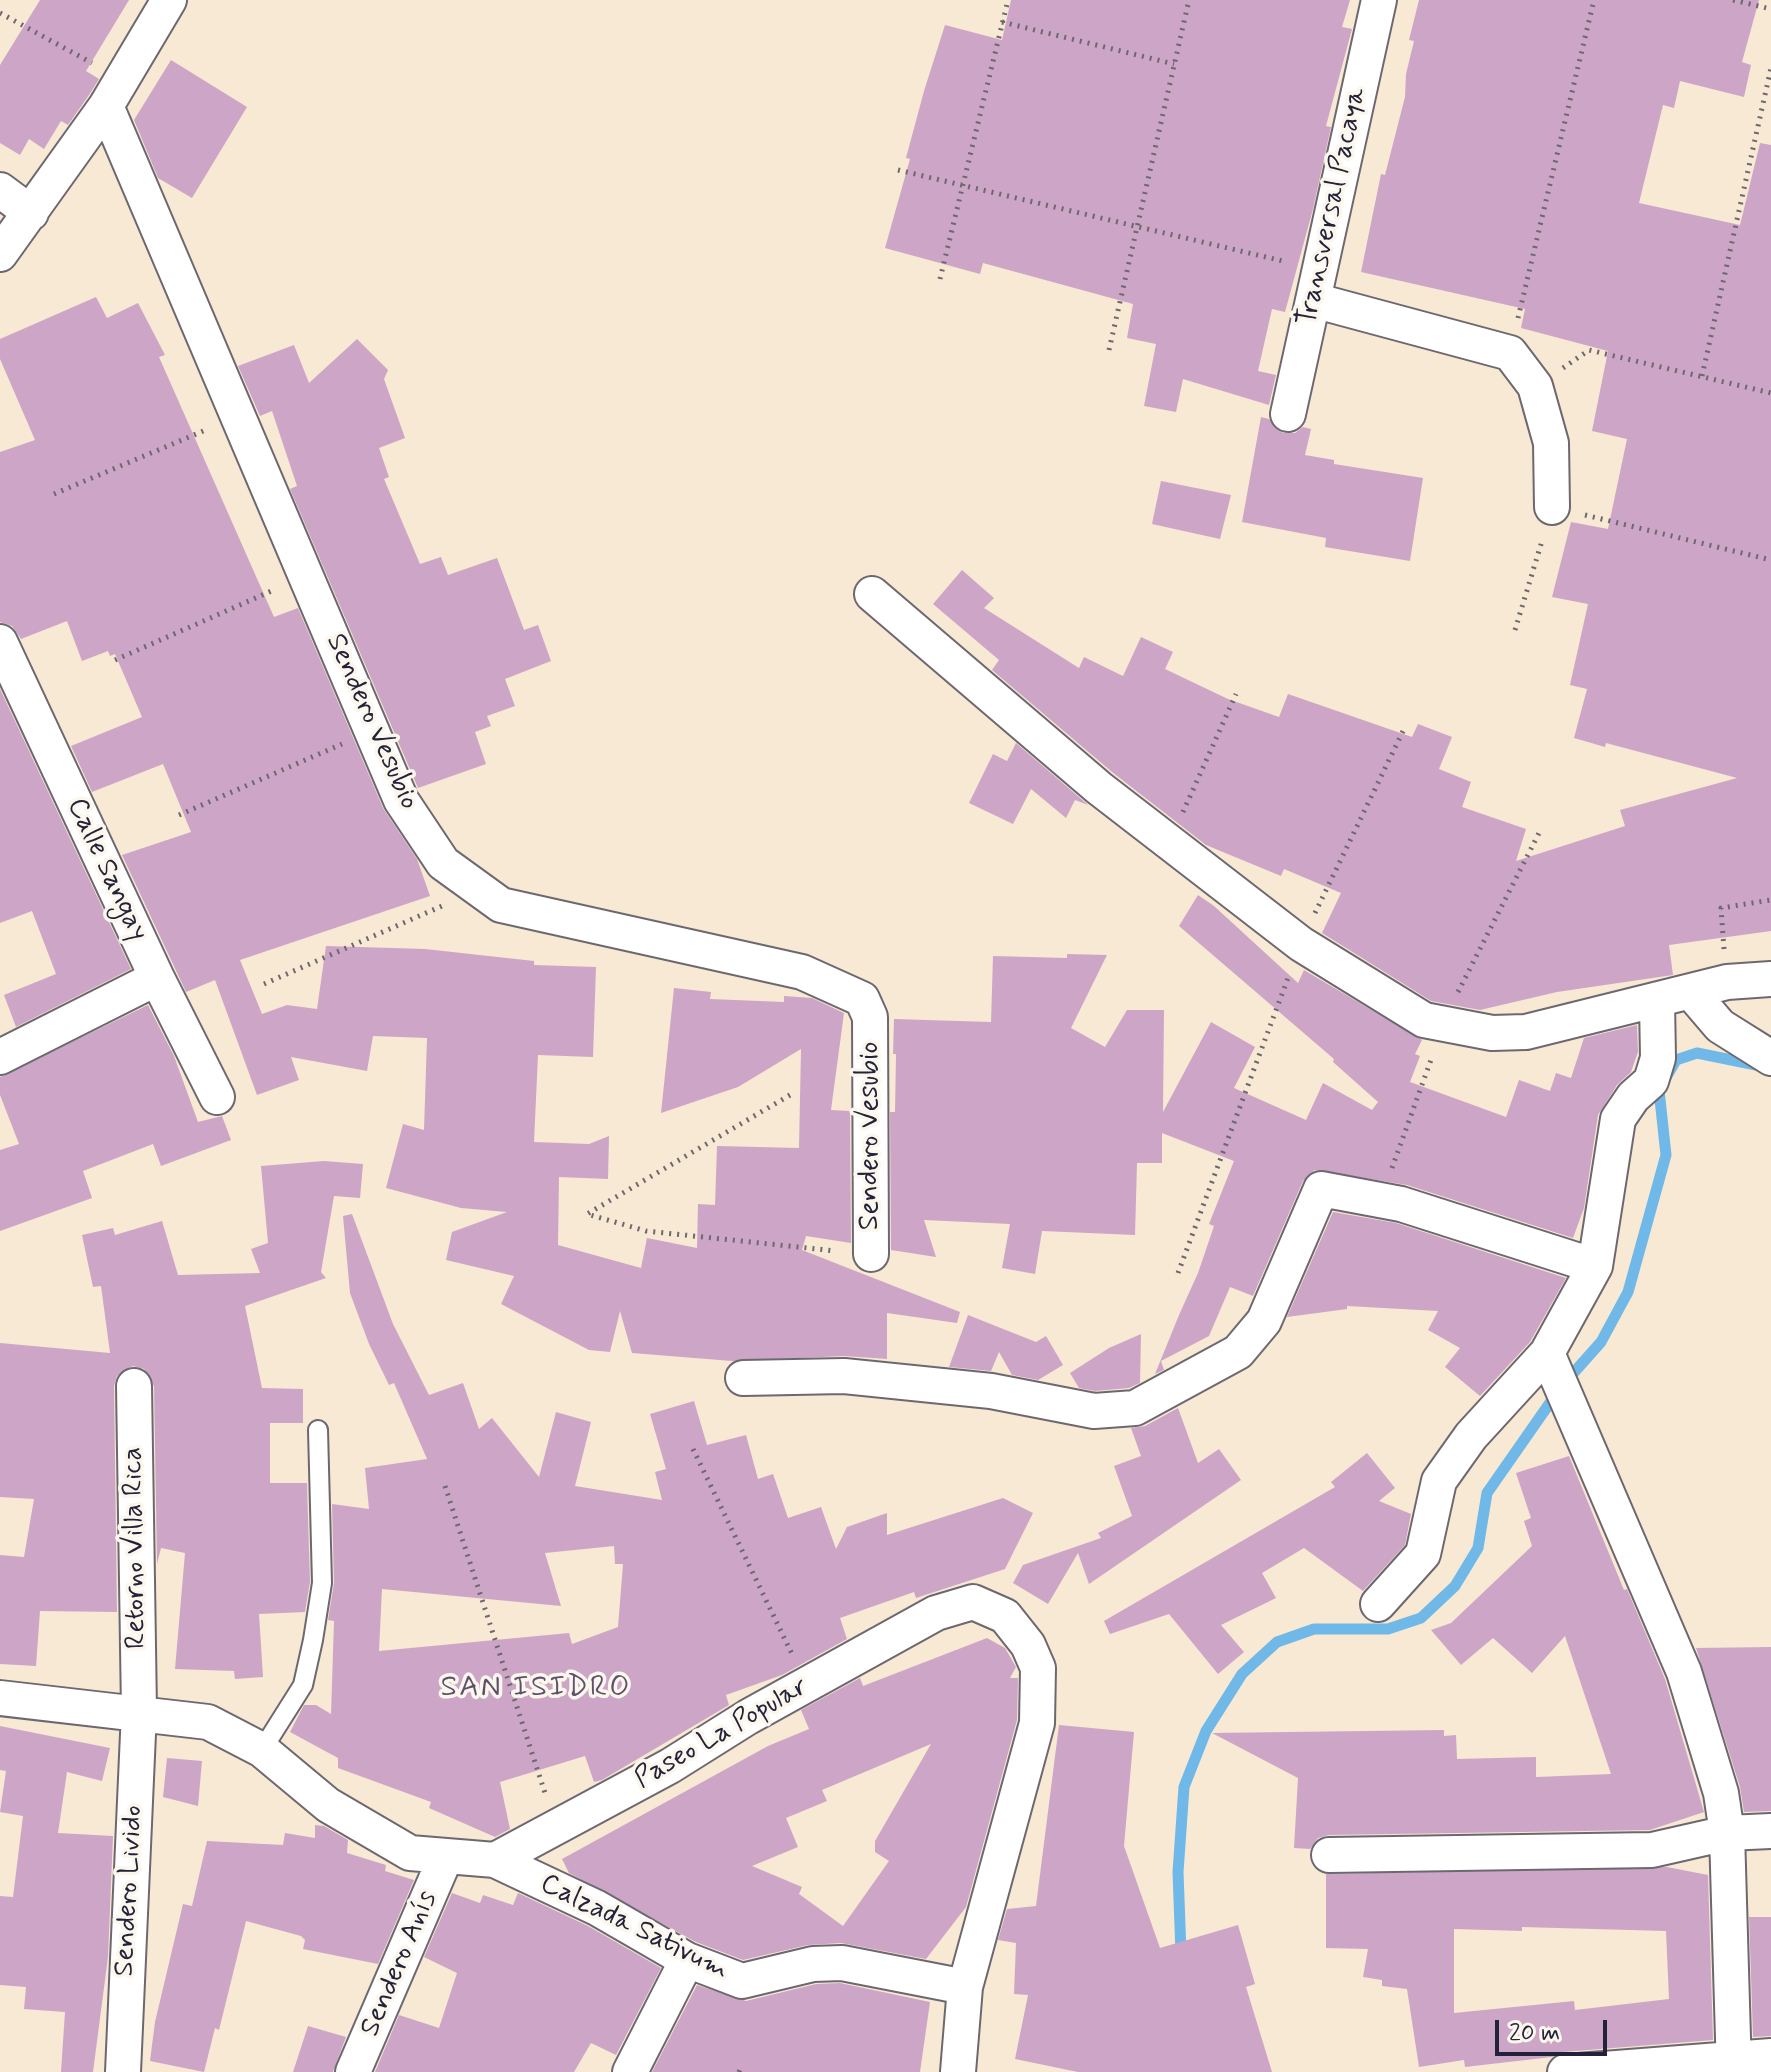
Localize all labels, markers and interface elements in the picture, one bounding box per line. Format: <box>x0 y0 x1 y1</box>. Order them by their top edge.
street label: Transversal Pacaya <box>1291 85 1375 329</box>
street label: Sendero Vesubio <box>317 629 425 815</box>
street label: Calle Sangay <box>58 793 154 947</box>
street label: Sendero Vesubio <box>854 1042 888 1230</box>
street label: Retorno Villa Rica <box>117 1447 155 1649</box>
district label: SAN ISIDRO <box>439 1671 633 1707</box>
street label: Paseo La Popular <box>629 1671 815 1797</box>
street label: Sendero Livido <box>109 1805 151 1977</box>
street label: Calzada Sativum <box>534 1868 734 1988</box>
street label: Sendero Anís <box>354 1886 446 2042</box>
scale bar <box>1499 2004 1611 2054</box>
text: 20 m <box>1509 2018 1560 2049</box>

